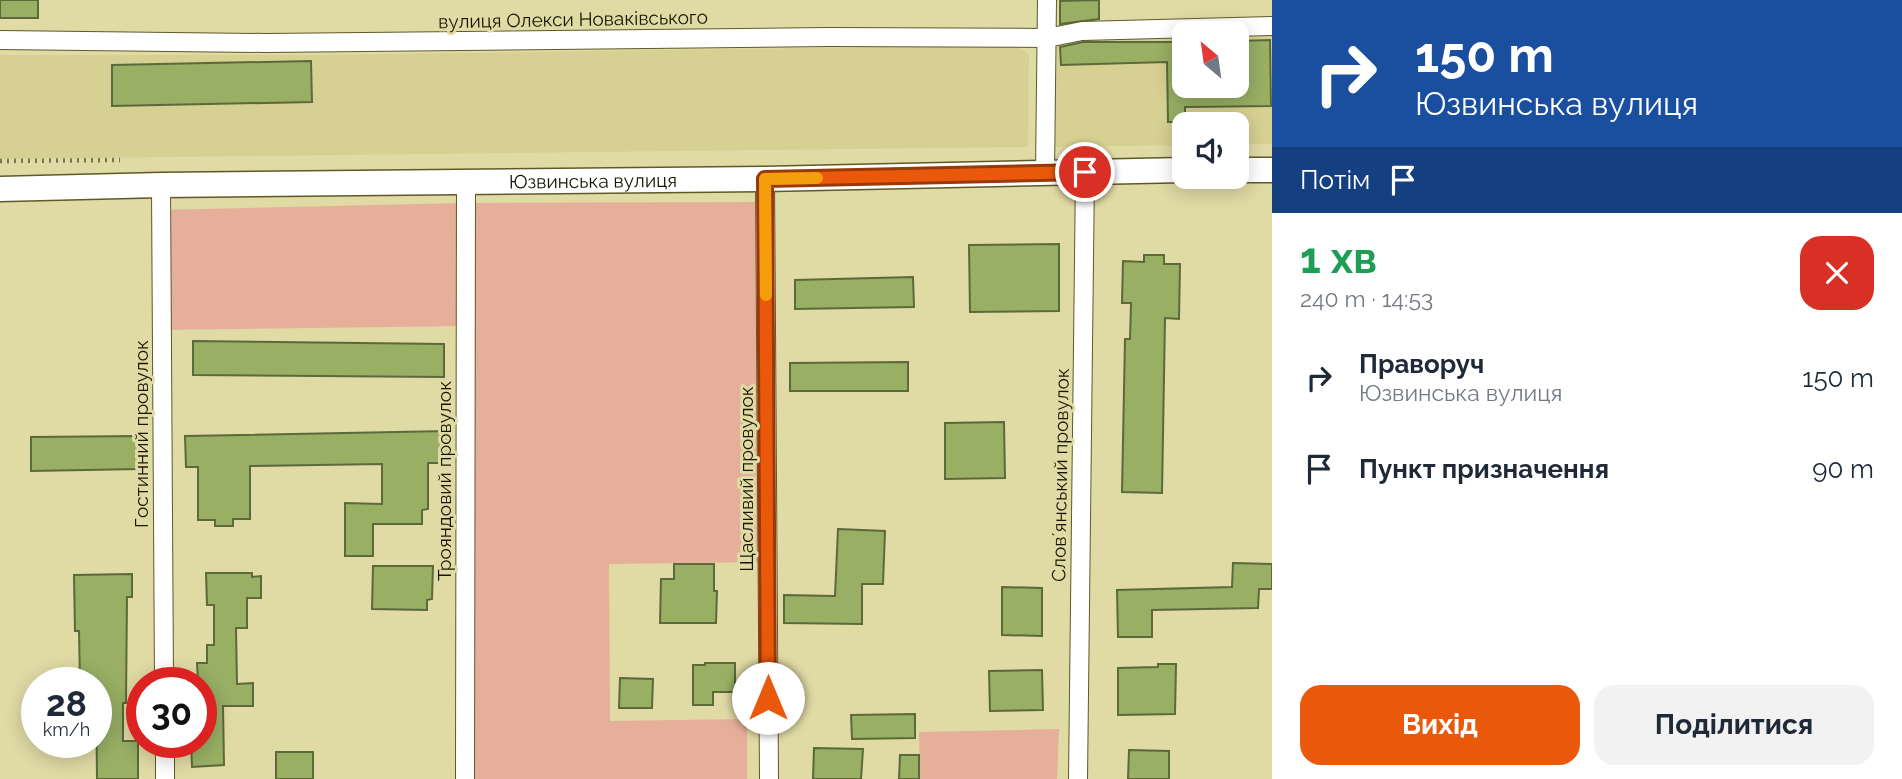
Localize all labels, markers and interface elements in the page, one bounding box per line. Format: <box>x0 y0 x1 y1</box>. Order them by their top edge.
street label: вулиця Олекси Новаківського <box>438 6 708 32</box>
north arrow <box>1172 21 1250 98</box>
map controls <box>1172 21 1249 189</box>
text: 150 m <box>1415 26 1554 83</box>
icon: right <box>1300 28 1391 119</box>
text: Юзвинська вулиця <box>1415 85 1698 122</box>
button: sound <box>1172 112 1249 189</box>
pin <box>1055 142 1115 202</box>
icon: arrive <box>1066 153 1104 191</box>
icon: arrive <box>1384 161 1422 199</box>
text: Потім <box>1300 165 1370 195</box>
street label: Юзвинська вулиця <box>509 169 677 193</box>
text: 1 хв <box>1300 234 1377 283</box>
button: close <box>1800 236 1874 310</box>
text: 240 m · 14:53 <box>1300 285 1433 312</box>
street label: Гостинний провулок <box>130 340 152 528</box>
text: Праворуч <box>1359 349 1484 379</box>
icon: right <box>1300 359 1338 397</box>
text: 150 m <box>1802 363 1874 393</box>
street label: Словʼянський провулок <box>1047 368 1073 582</box>
text: Юзвинська вулиця <box>1359 379 1562 406</box>
street label: Трояндовий провулок <box>433 381 455 581</box>
street label: Щасливий провулок <box>735 386 757 572</box>
icon: arrive <box>1300 450 1338 488</box>
text: Пункт призначення <box>1359 454 1609 484</box>
text: 90 m <box>1812 454 1874 484</box>
position arrow <box>731 661 805 735</box>
speed limit sign: 30 <box>126 667 217 758</box>
text: 28 <box>46 683 87 724</box>
button: Вихід <box>1300 685 1580 765</box>
button: Поділитися <box>1594 685 1874 765</box>
text: km/h <box>43 719 90 740</box>

